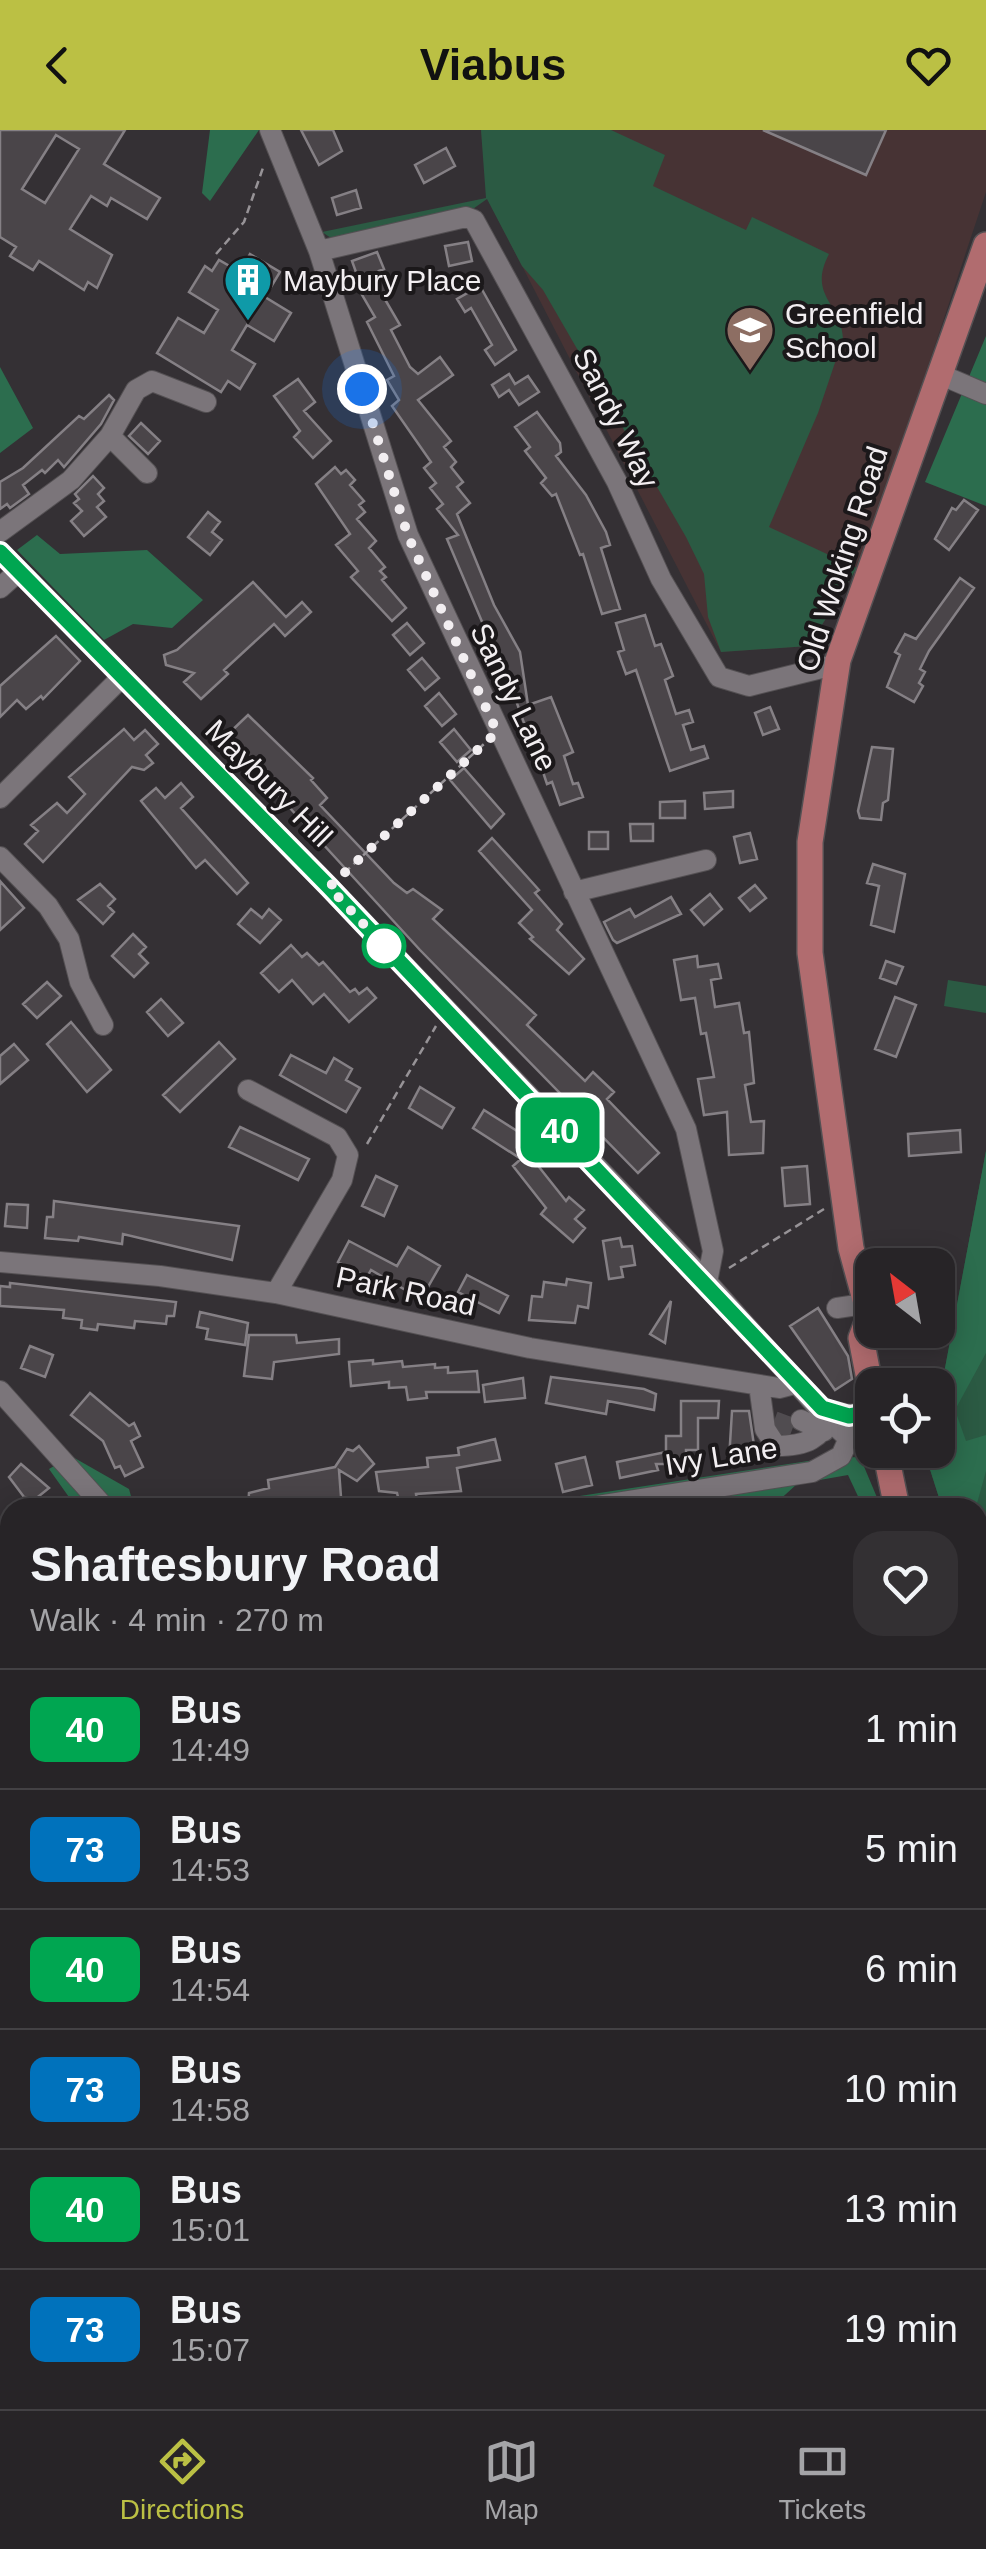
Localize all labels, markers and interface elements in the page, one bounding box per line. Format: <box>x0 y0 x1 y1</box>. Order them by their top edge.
icon: back <box>30 38 85 93</box>
icon: heart <box>901 38 956 93</box>
text: Viabus <box>420 39 566 90</box>
building icon: Maybury Place <box>222 254 274 322</box>
place label: Maybury Place <box>283 264 481 297</box>
place label: Greenfield School <box>785 297 923 364</box>
school or university icon: Greenfield School <box>724 304 776 372</box>
street label: Sandy Way <box>567 343 665 493</box>
your location <box>337 364 387 414</box>
street label: Old Woking Road <box>790 442 894 676</box>
street label: Sandy Lane <box>464 618 564 776</box>
street label: Maybury Hill <box>199 713 339 853</box>
unlabelled marker <box>363 925 405 967</box>
line badge: 40 <box>515 1098 605 1162</box>
text: 40 <box>541 1111 579 1150</box>
north arrow <box>855 1248 955 1348</box>
map controls <box>855 1248 955 1468</box>
street label: Park Road <box>333 1260 479 1322</box>
button: locate <box>855 1368 955 1468</box>
street label: Ivy Lane <box>662 1431 780 1481</box>
button: heart <box>853 1531 958 1636</box>
text: Shaftesbury Road <box>30 1538 441 1591</box>
text: Walk · 4 min · 270 m <box>30 1602 324 1638</box>
text: Bus <box>170 1689 242 1731</box>
text: 1 min <box>865 1708 958 1750</box>
text: 40 <box>66 1710 104 1749</box>
text: 14:49 <box>170 1732 250 1768</box>
text: Bus <box>170 1809 242 1851</box>
text: 5 min <box>865 1828 958 1870</box>
text: 73 <box>66 1830 104 1869</box>
text: 14:53 <box>170 1852 250 1888</box>
text: Bus <box>170 1929 242 1971</box>
text: 6 min <box>865 1948 958 1990</box>
text: 40 <box>66 1950 104 1989</box>
text: 14:54 <box>170 1972 250 2008</box>
text: Bus <box>170 2049 242 2091</box>
text: 10 min <box>844 2068 958 2110</box>
text: 73 <box>66 2070 104 2109</box>
text: 14:58 <box>170 2092 250 2128</box>
text: Bus <box>170 2169 242 2211</box>
text: 13 min <box>844 2188 958 2230</box>
text: 40 <box>66 2190 104 2229</box>
text: 15:01 <box>170 2212 250 2248</box>
text: Bus <box>170 2289 242 2331</box>
text: 19 min <box>844 2308 958 2350</box>
text: 73 <box>66 2310 104 2349</box>
text: 15:07 <box>170 2332 250 2368</box>
tab: Directions <box>120 2434 244 2526</box>
tab: Map <box>484 2434 539 2526</box>
tab: Tickets <box>779 2434 866 2526</box>

